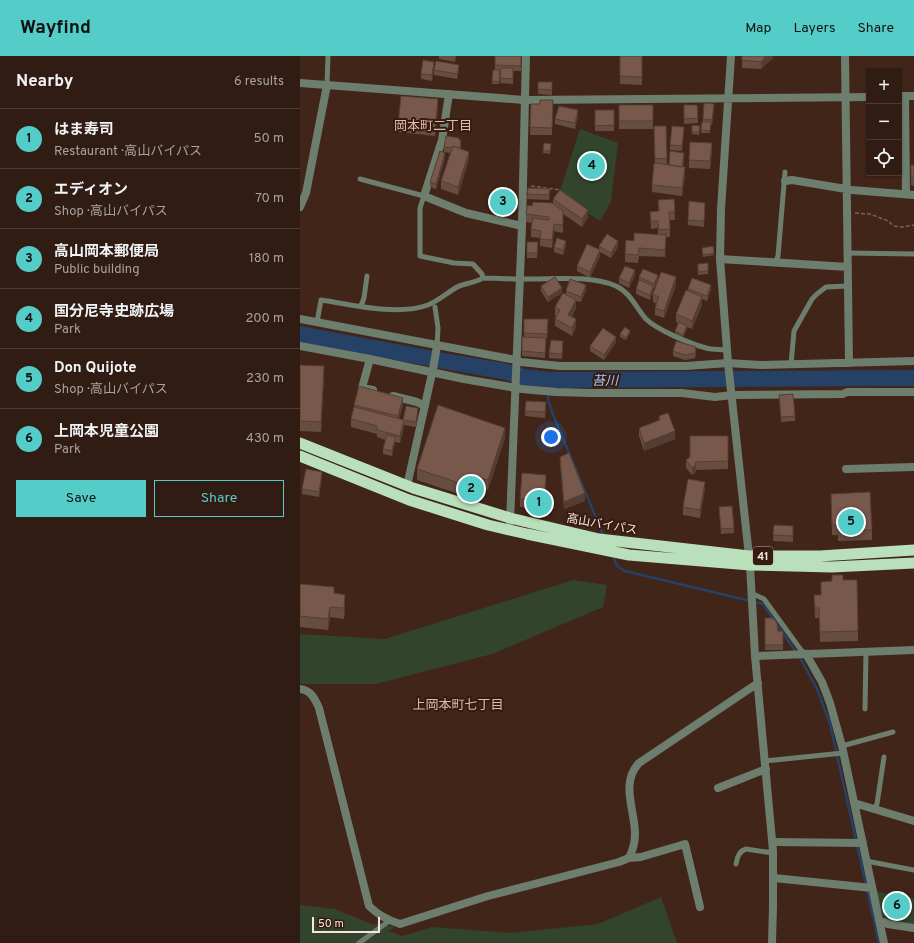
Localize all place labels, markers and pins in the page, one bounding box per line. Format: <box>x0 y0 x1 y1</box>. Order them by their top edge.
pin: 4 <box>579 151 605 181</box>
pin: 3 <box>490 187 516 217</box>
pin: 2 <box>458 474 484 504</box>
pin: 1 <box>526 488 552 518</box>
pin: 5 <box>838 507 864 537</box>
pin: 6 <box>884 891 910 921</box>

